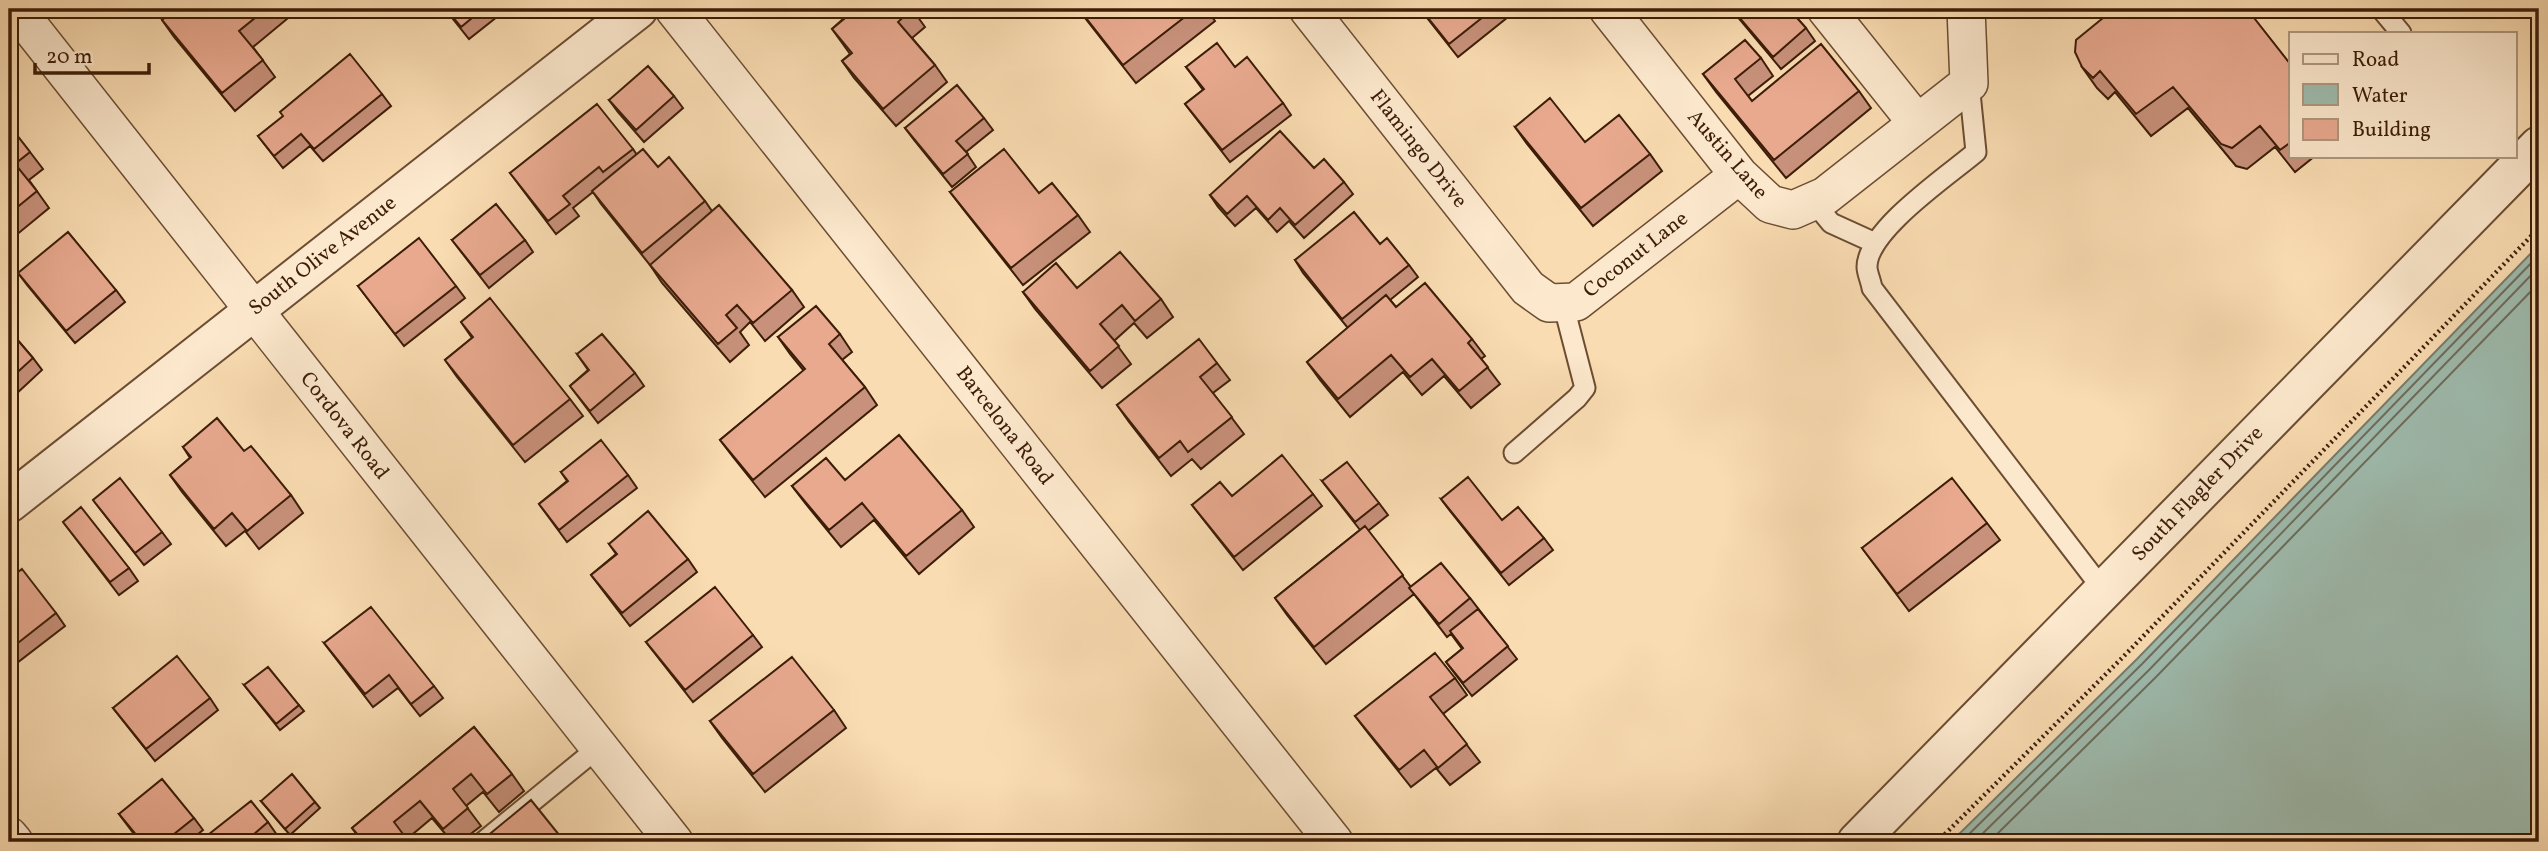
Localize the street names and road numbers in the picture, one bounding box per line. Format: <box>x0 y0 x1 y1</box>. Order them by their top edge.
street label: Flamingo Drive <box>1362 84 1474 214</box>
street label: Austin Lane <box>1680 104 1774 206</box>
street label: South Olive Avenue <box>243 189 403 323</box>
street label: Coconut Lane <box>1577 205 1695 305</box>
street label: Barcelona Road <box>948 360 1060 492</box>
street label: Cordova Road <box>293 366 395 486</box>
street label: South Flagler Drive <box>2126 420 2270 568</box>

